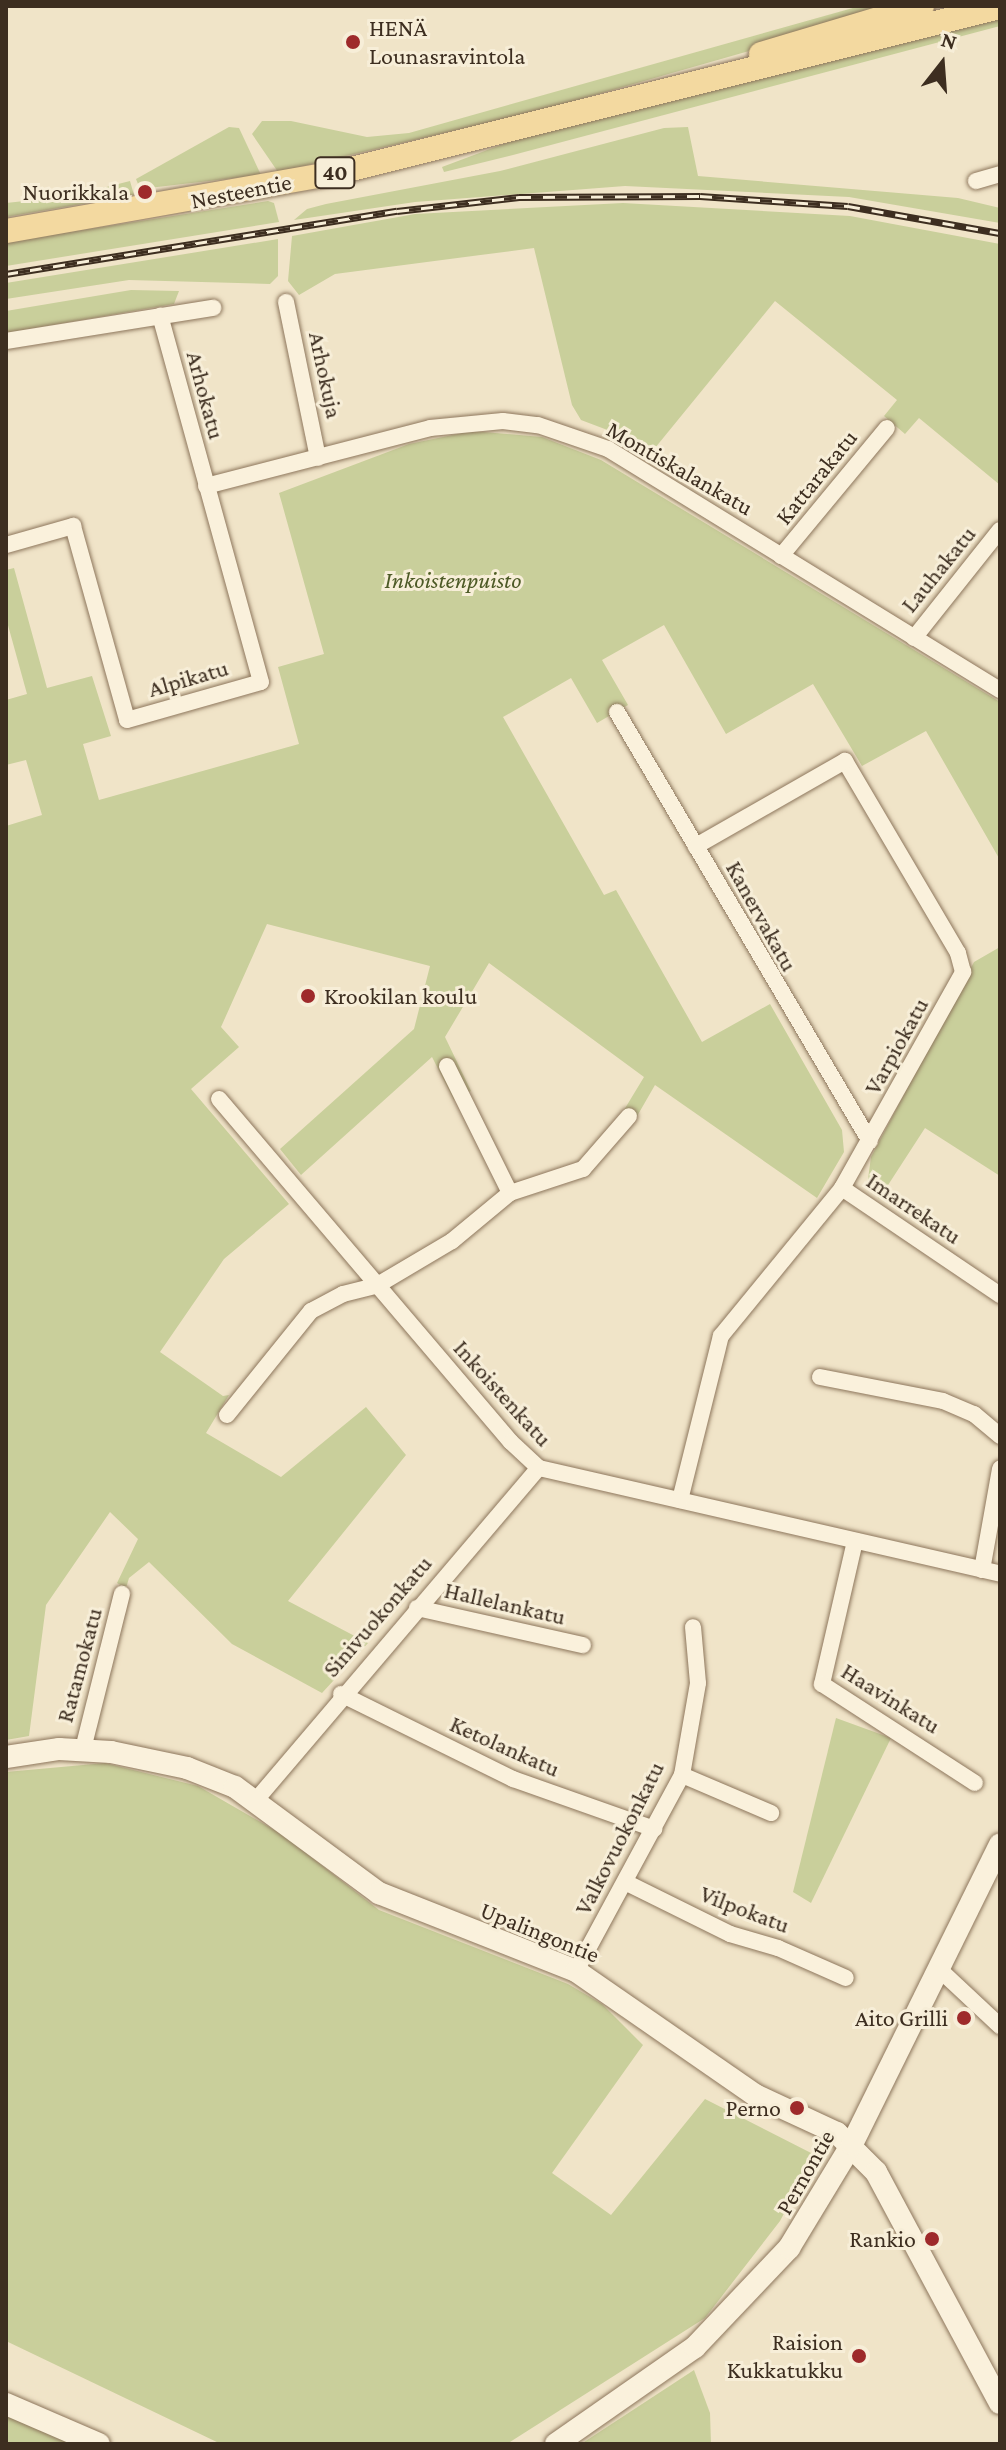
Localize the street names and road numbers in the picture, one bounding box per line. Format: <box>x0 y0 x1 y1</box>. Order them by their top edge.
road number: 40 <box>313 155 357 191</box>
street label: Nesteentie <box>188 167 294 215</box>
street label: Arhokuja <box>303 329 349 421</box>
street label: Arhokatu <box>180 348 232 442</box>
street label: Montiskalankatu <box>602 414 758 522</box>
street label: Kattarakatu <box>769 424 863 530</box>
street label: Lauhakatu <box>894 520 982 618</box>
street label: Alpikatu <box>145 653 231 703</box>
street label: Kanervakatu <box>720 856 804 976</box>
street label: Varpiokatu <box>858 993 934 1099</box>
street label: Imarrekatu <box>861 1166 967 1250</box>
street label: Inkoistenkatu <box>448 1334 558 1452</box>
street label: Sinivuokonkatu <box>316 1549 438 1683</box>
street label: Hallelankatu <box>442 1575 568 1631</box>
street label: Ratamokatu <box>50 1605 108 1725</box>
street label: Haavinkatu <box>836 1656 946 1740</box>
street label: Ketolankatu <box>446 1709 564 1783</box>
street label: Valkovuokonkatu <box>568 1757 670 1919</box>
street label: Vilpokatu <box>696 1879 794 1939</box>
street label: Upalingontie <box>476 1895 604 1969</box>
street label: Pernontie <box>769 2124 841 2220</box>

